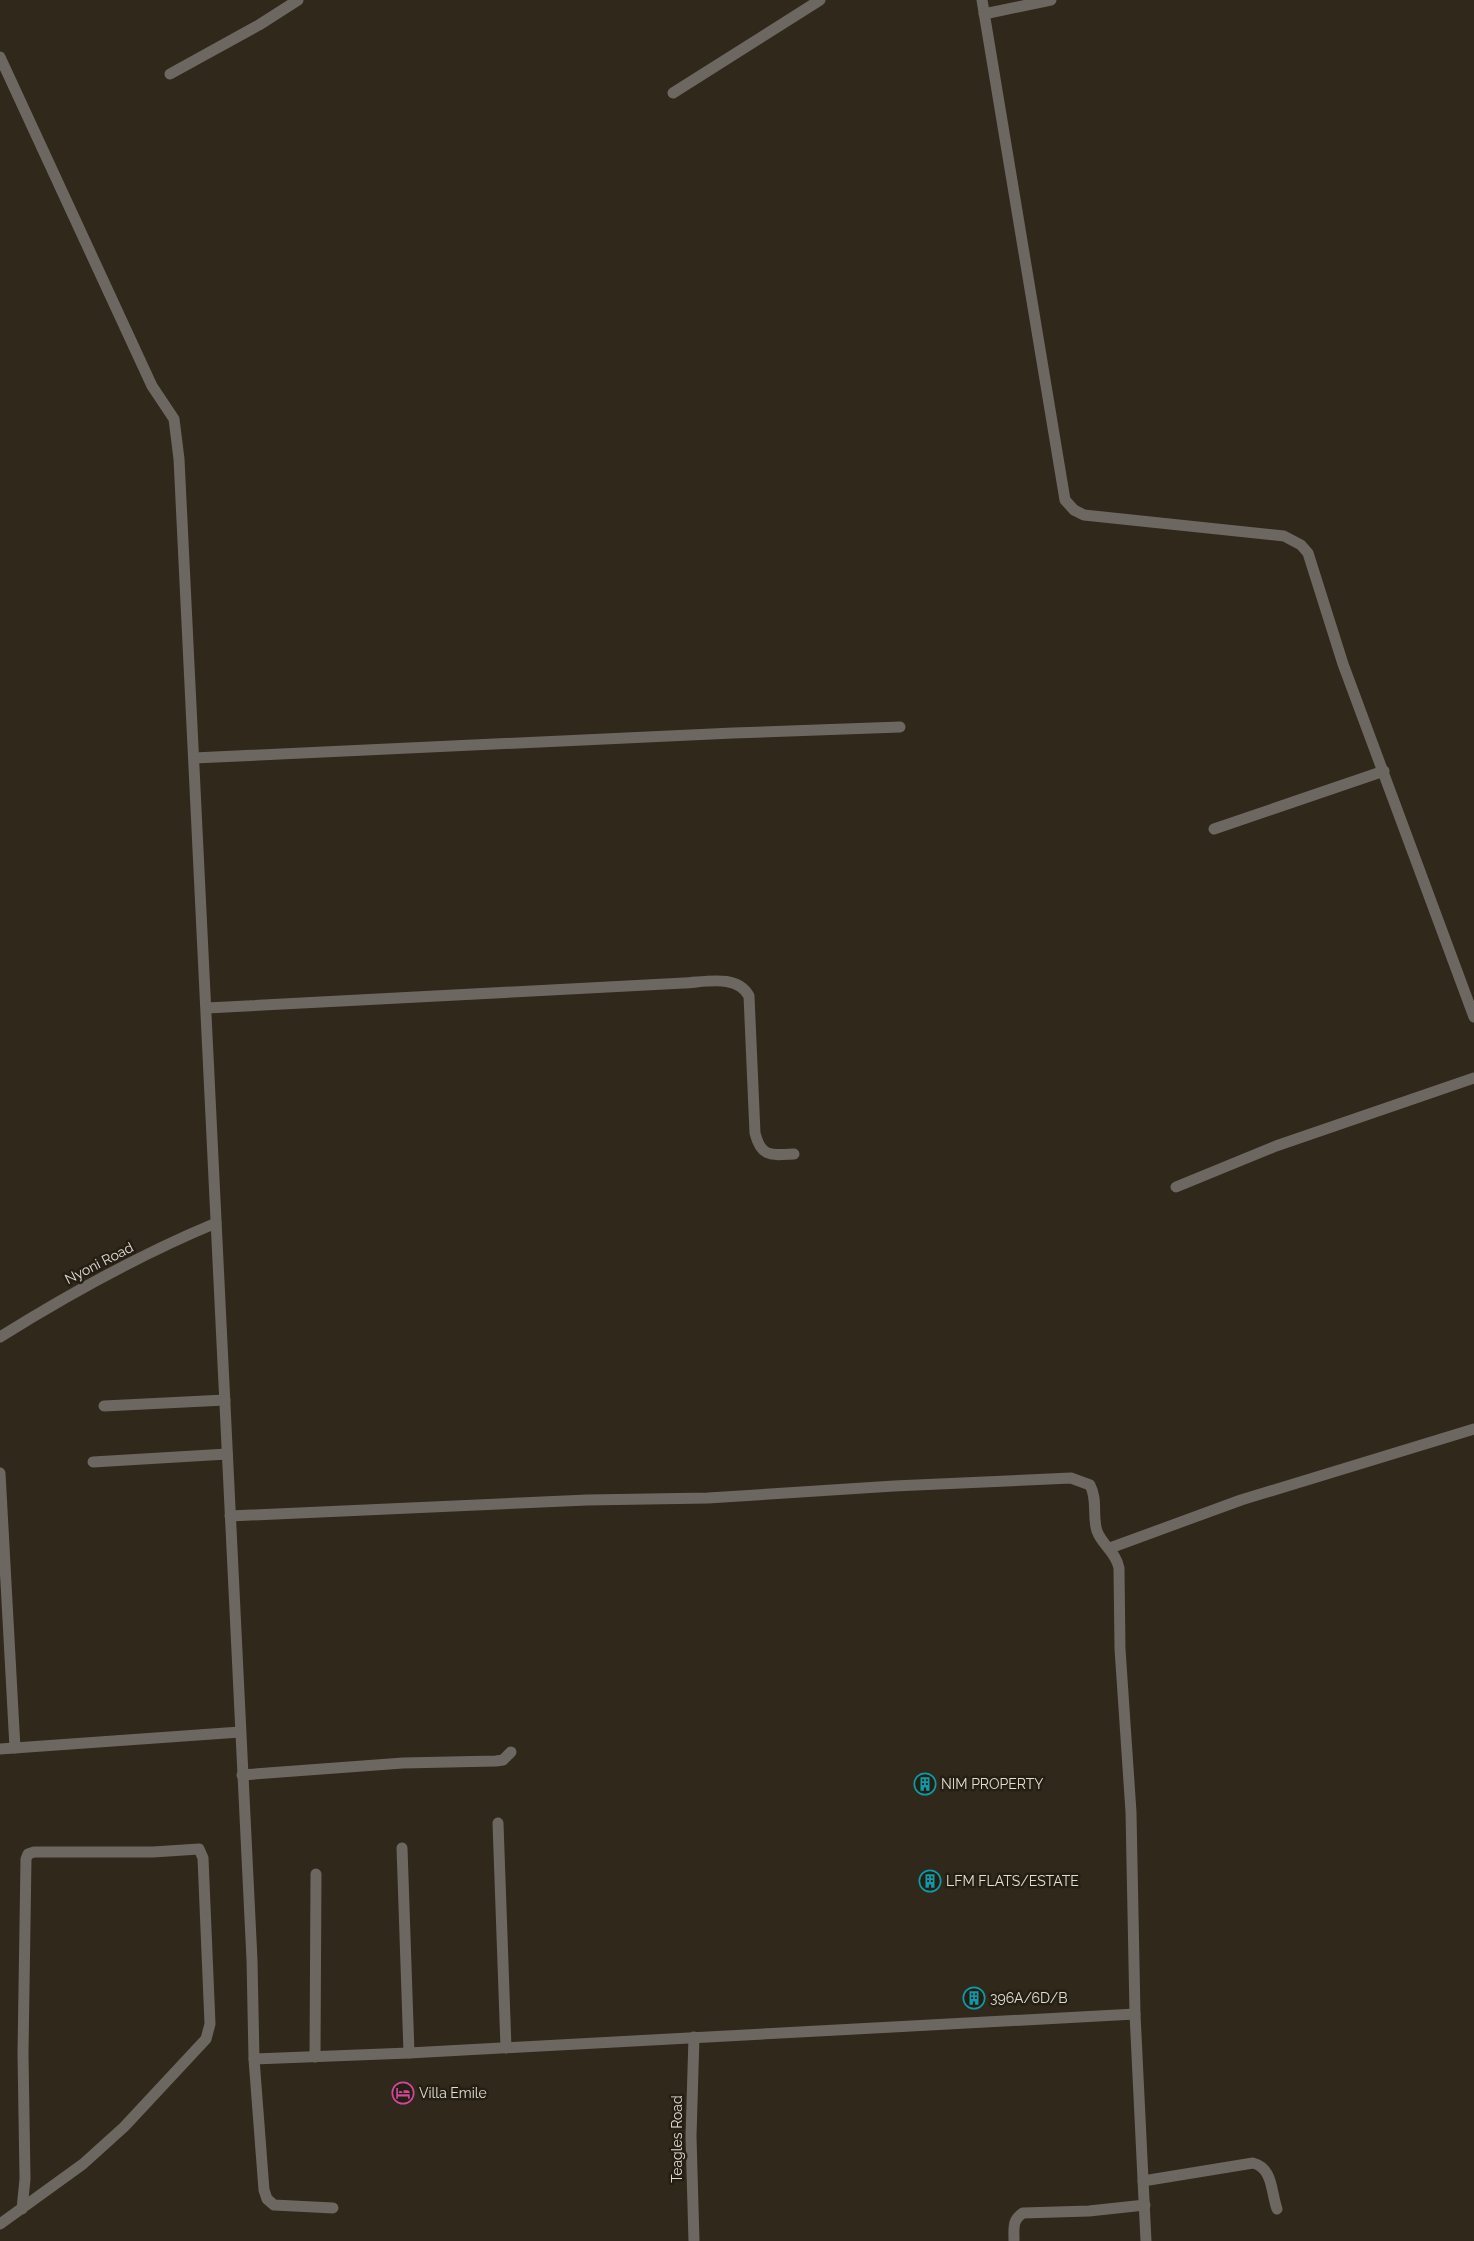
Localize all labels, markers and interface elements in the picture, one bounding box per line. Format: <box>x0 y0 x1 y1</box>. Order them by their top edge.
street label: Nyoni Road <box>62 1239 136 1287</box>
building icon: NIM PROPERTY <box>913 1772 937 1796</box>
place label: NIM PROPERTY <box>941 1776 1043 1792</box>
building icon: LFM FLATS/ESTATE <box>918 1869 942 1893</box>
place label: LFM FLATS/ESTATE <box>946 1873 1079 1889</box>
building icon: 396A/6D/B <box>962 1986 986 2010</box>
place label: 396A/6D/B <box>990 1990 1068 2006</box>
hotel icon: Villa Emile <box>391 2081 415 2105</box>
place label: Villa Emile <box>419 2085 487 2101</box>
street label: Teagles Road <box>669 2095 685 2183</box>

